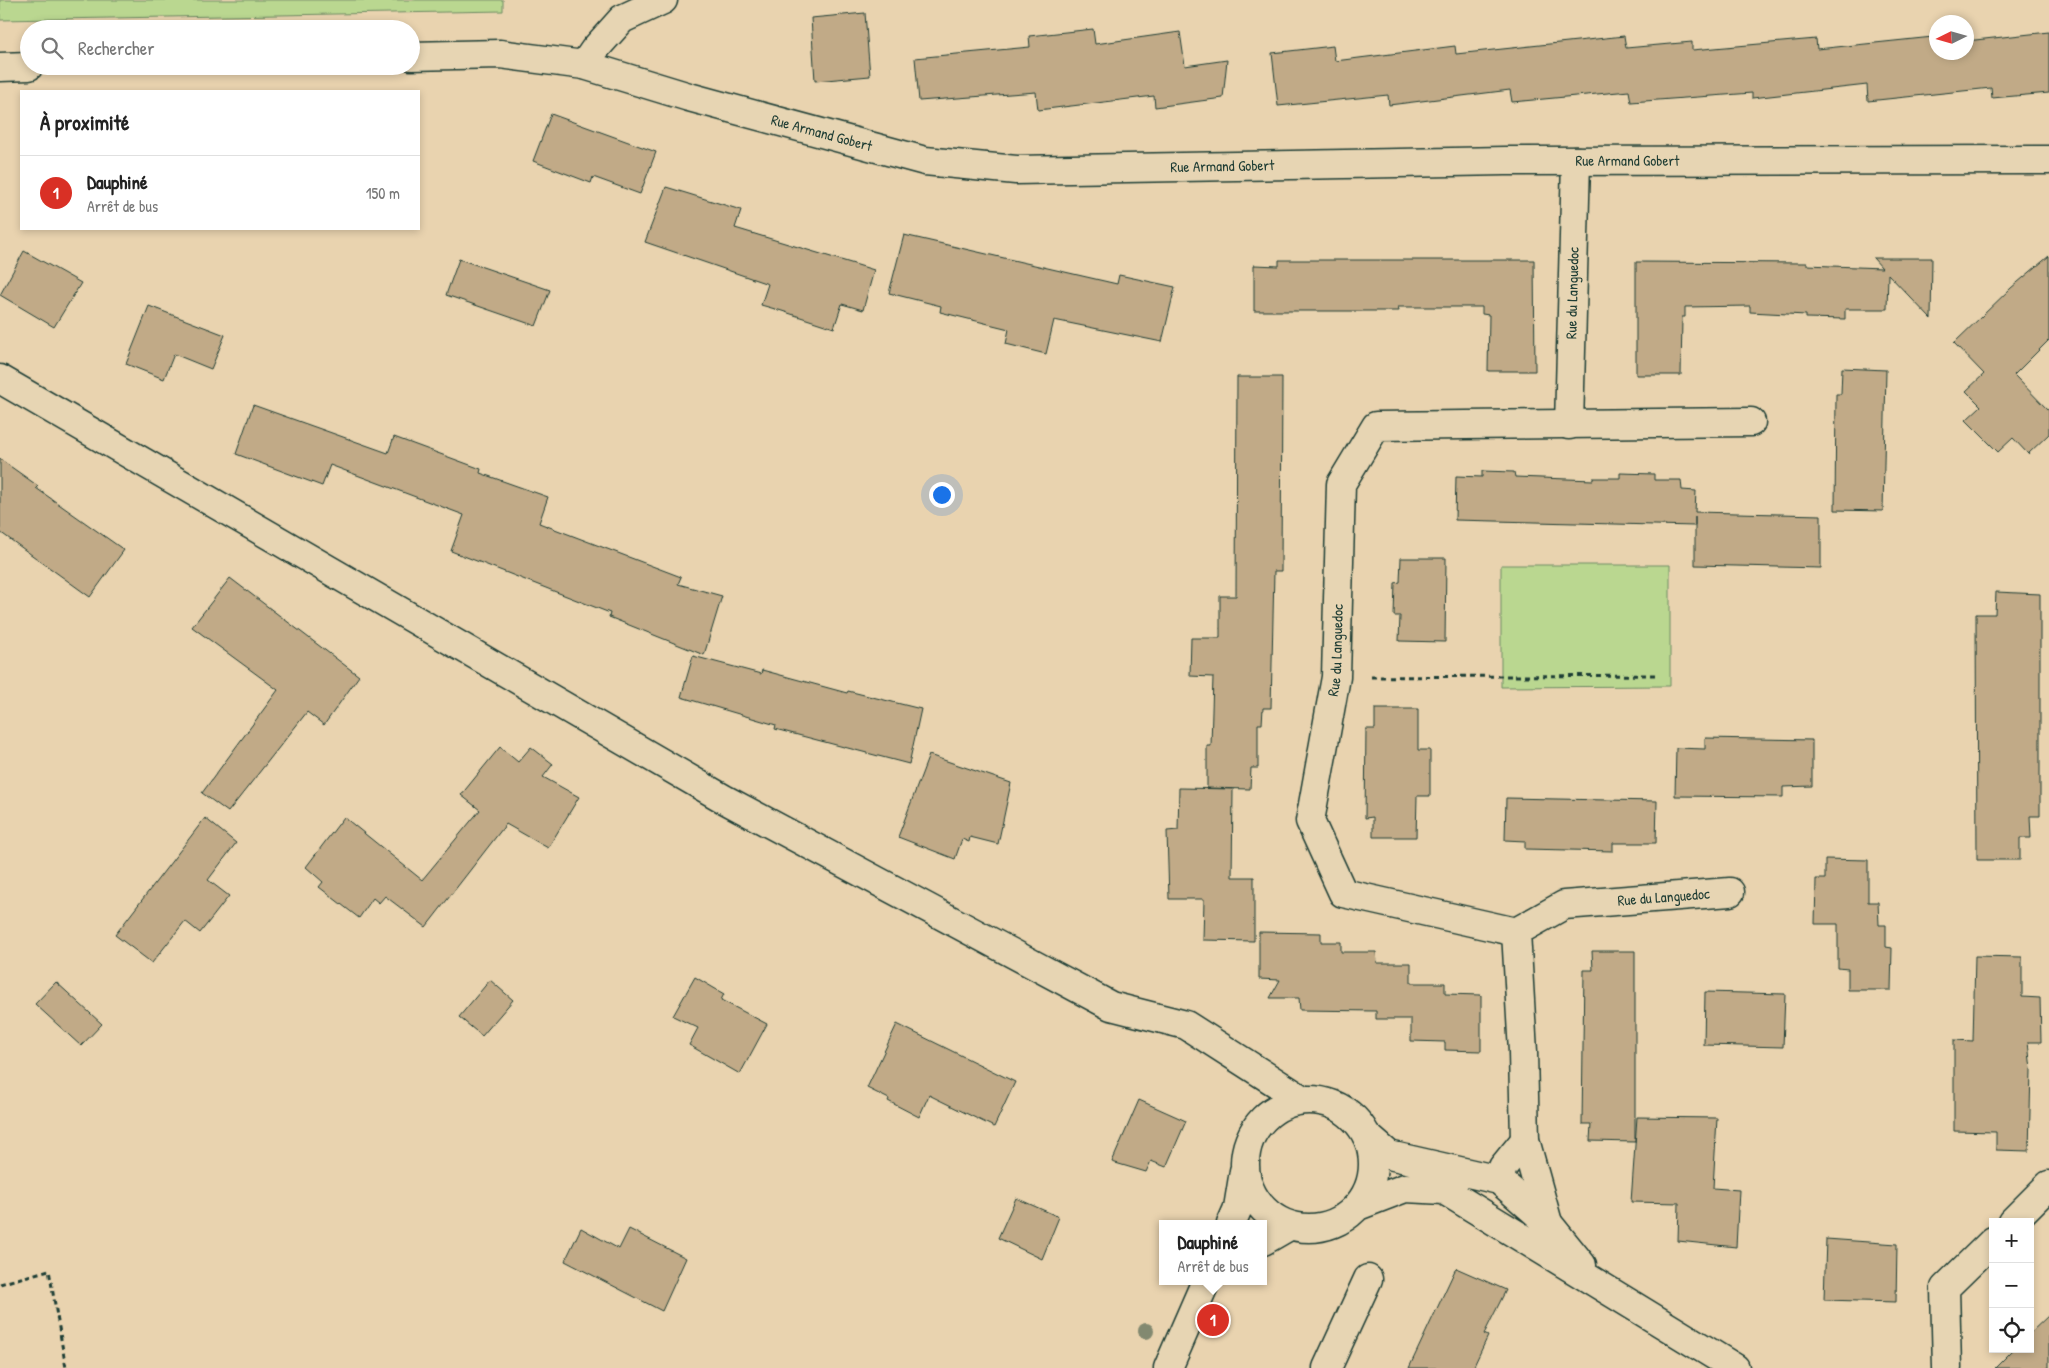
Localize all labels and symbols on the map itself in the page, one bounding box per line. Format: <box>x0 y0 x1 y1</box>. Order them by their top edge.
north arrow <box>1929 15 1974 60</box>
street label: Rue Armand Gobert <box>769 109 876 156</box>
street label: Rue Armand Gobert <box>1575 150 1680 171</box>
street label: Rue Armand Gobert <box>1170 154 1275 177</box>
street label: Rue du Languedoc <box>1560 246 1584 339</box>
your location <box>929 482 955 508</box>
street label: Rue du Languedoc <box>1322 604 1348 698</box>
street label: Rue du Languedoc <box>1617 883 1711 911</box>
pin: 1 <box>1197 1301 1229 1339</box>

